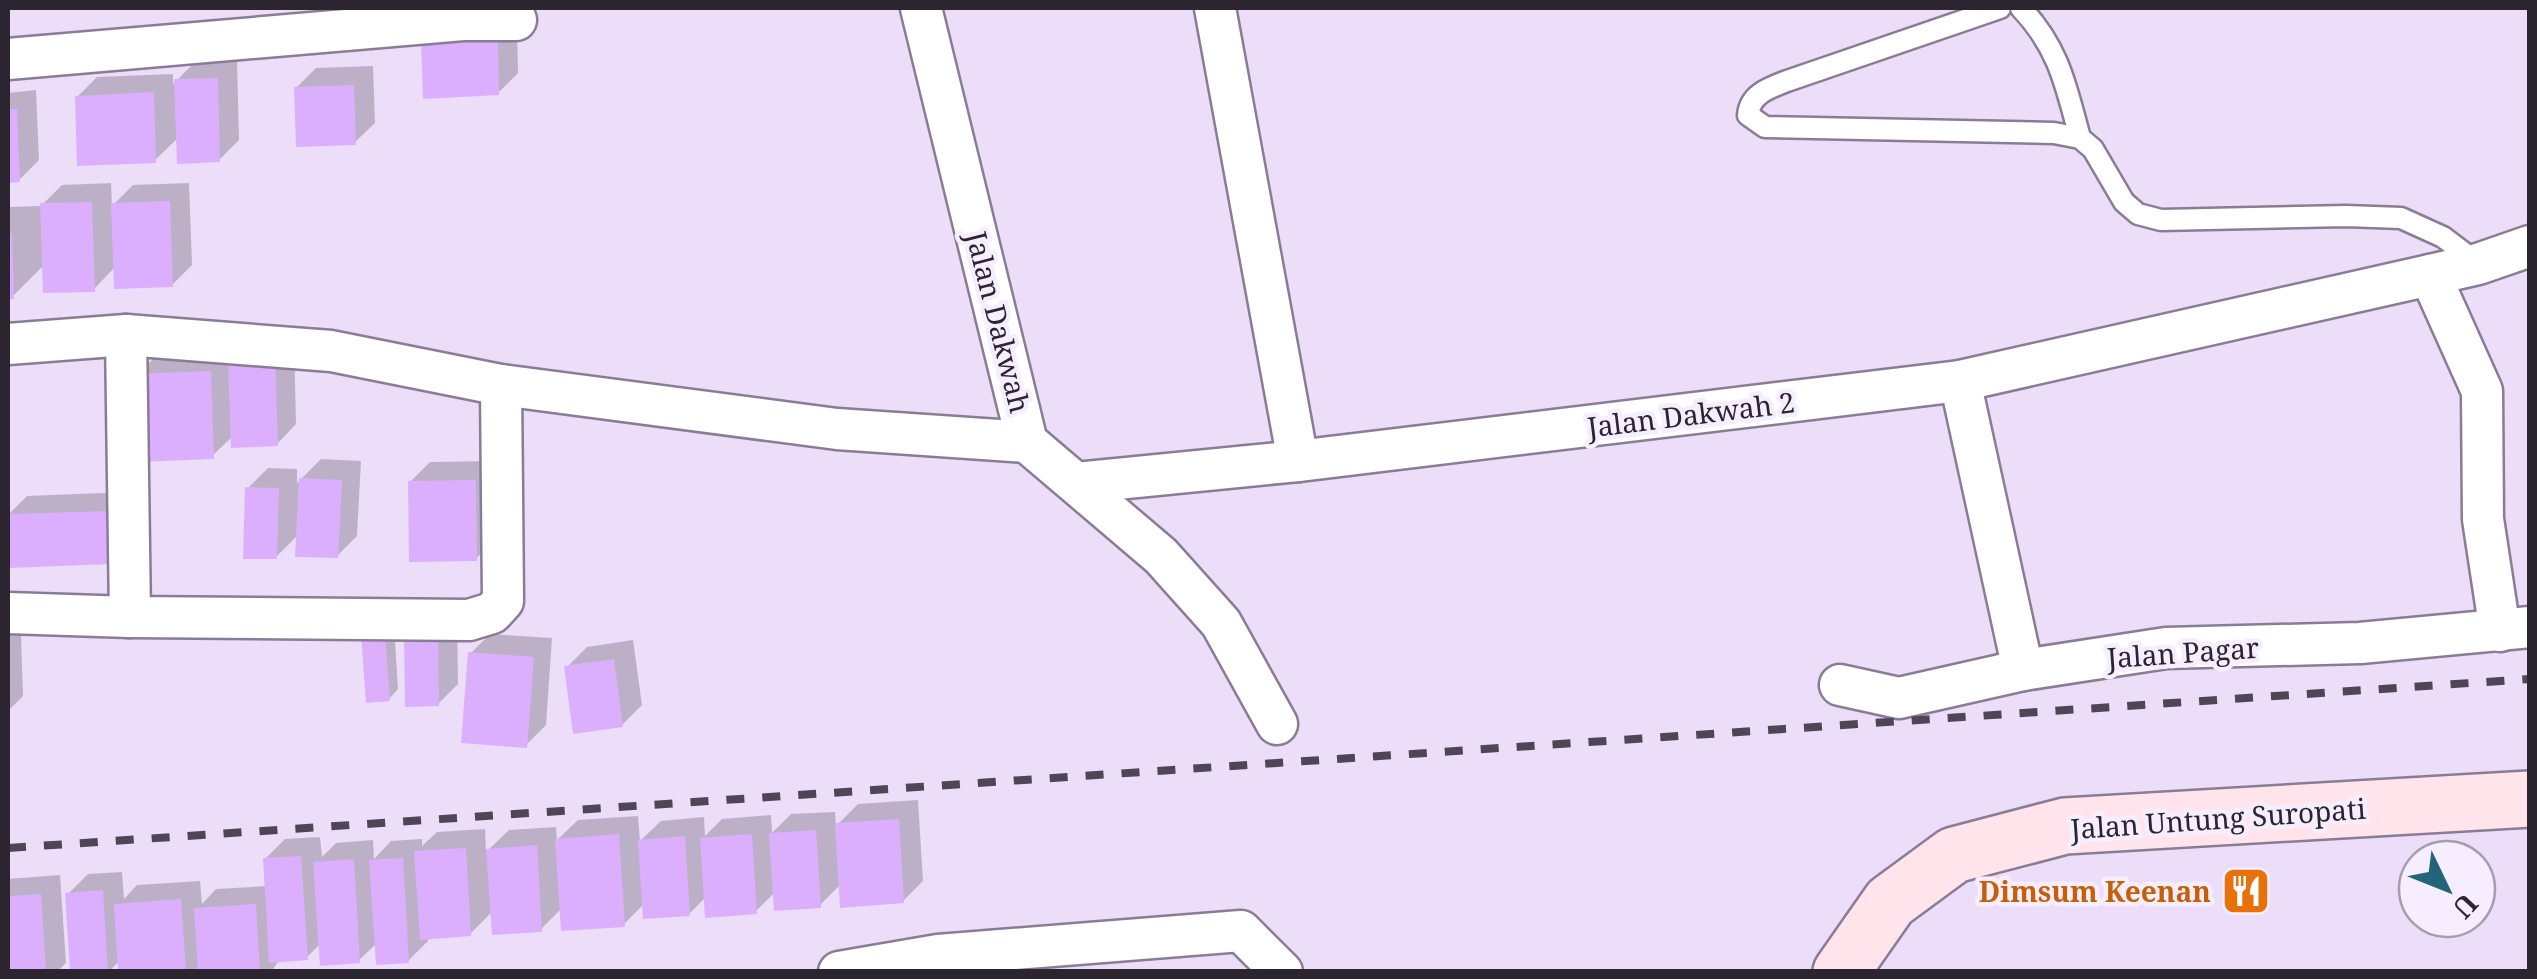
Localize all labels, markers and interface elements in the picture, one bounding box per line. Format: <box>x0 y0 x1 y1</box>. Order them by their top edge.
street label: Jalan Dakwah <box>958 226 1040 417</box>
street label: Jalan Dakwah 2 <box>1584 382 1797 446</box>
street label: Jalan Pagar <box>2105 628 2260 676</box>
street label: Jalan Untung Suropati <box>2068 789 2367 847</box>
north arrow <box>2397 839 2497 939</box>
restaurant icon: Dimsum Keenan <box>2220 865 2272 917</box>
place label: Dimsum Keenan <box>1979 872 2211 910</box>
text: U <box>2445 886 2487 927</box>

